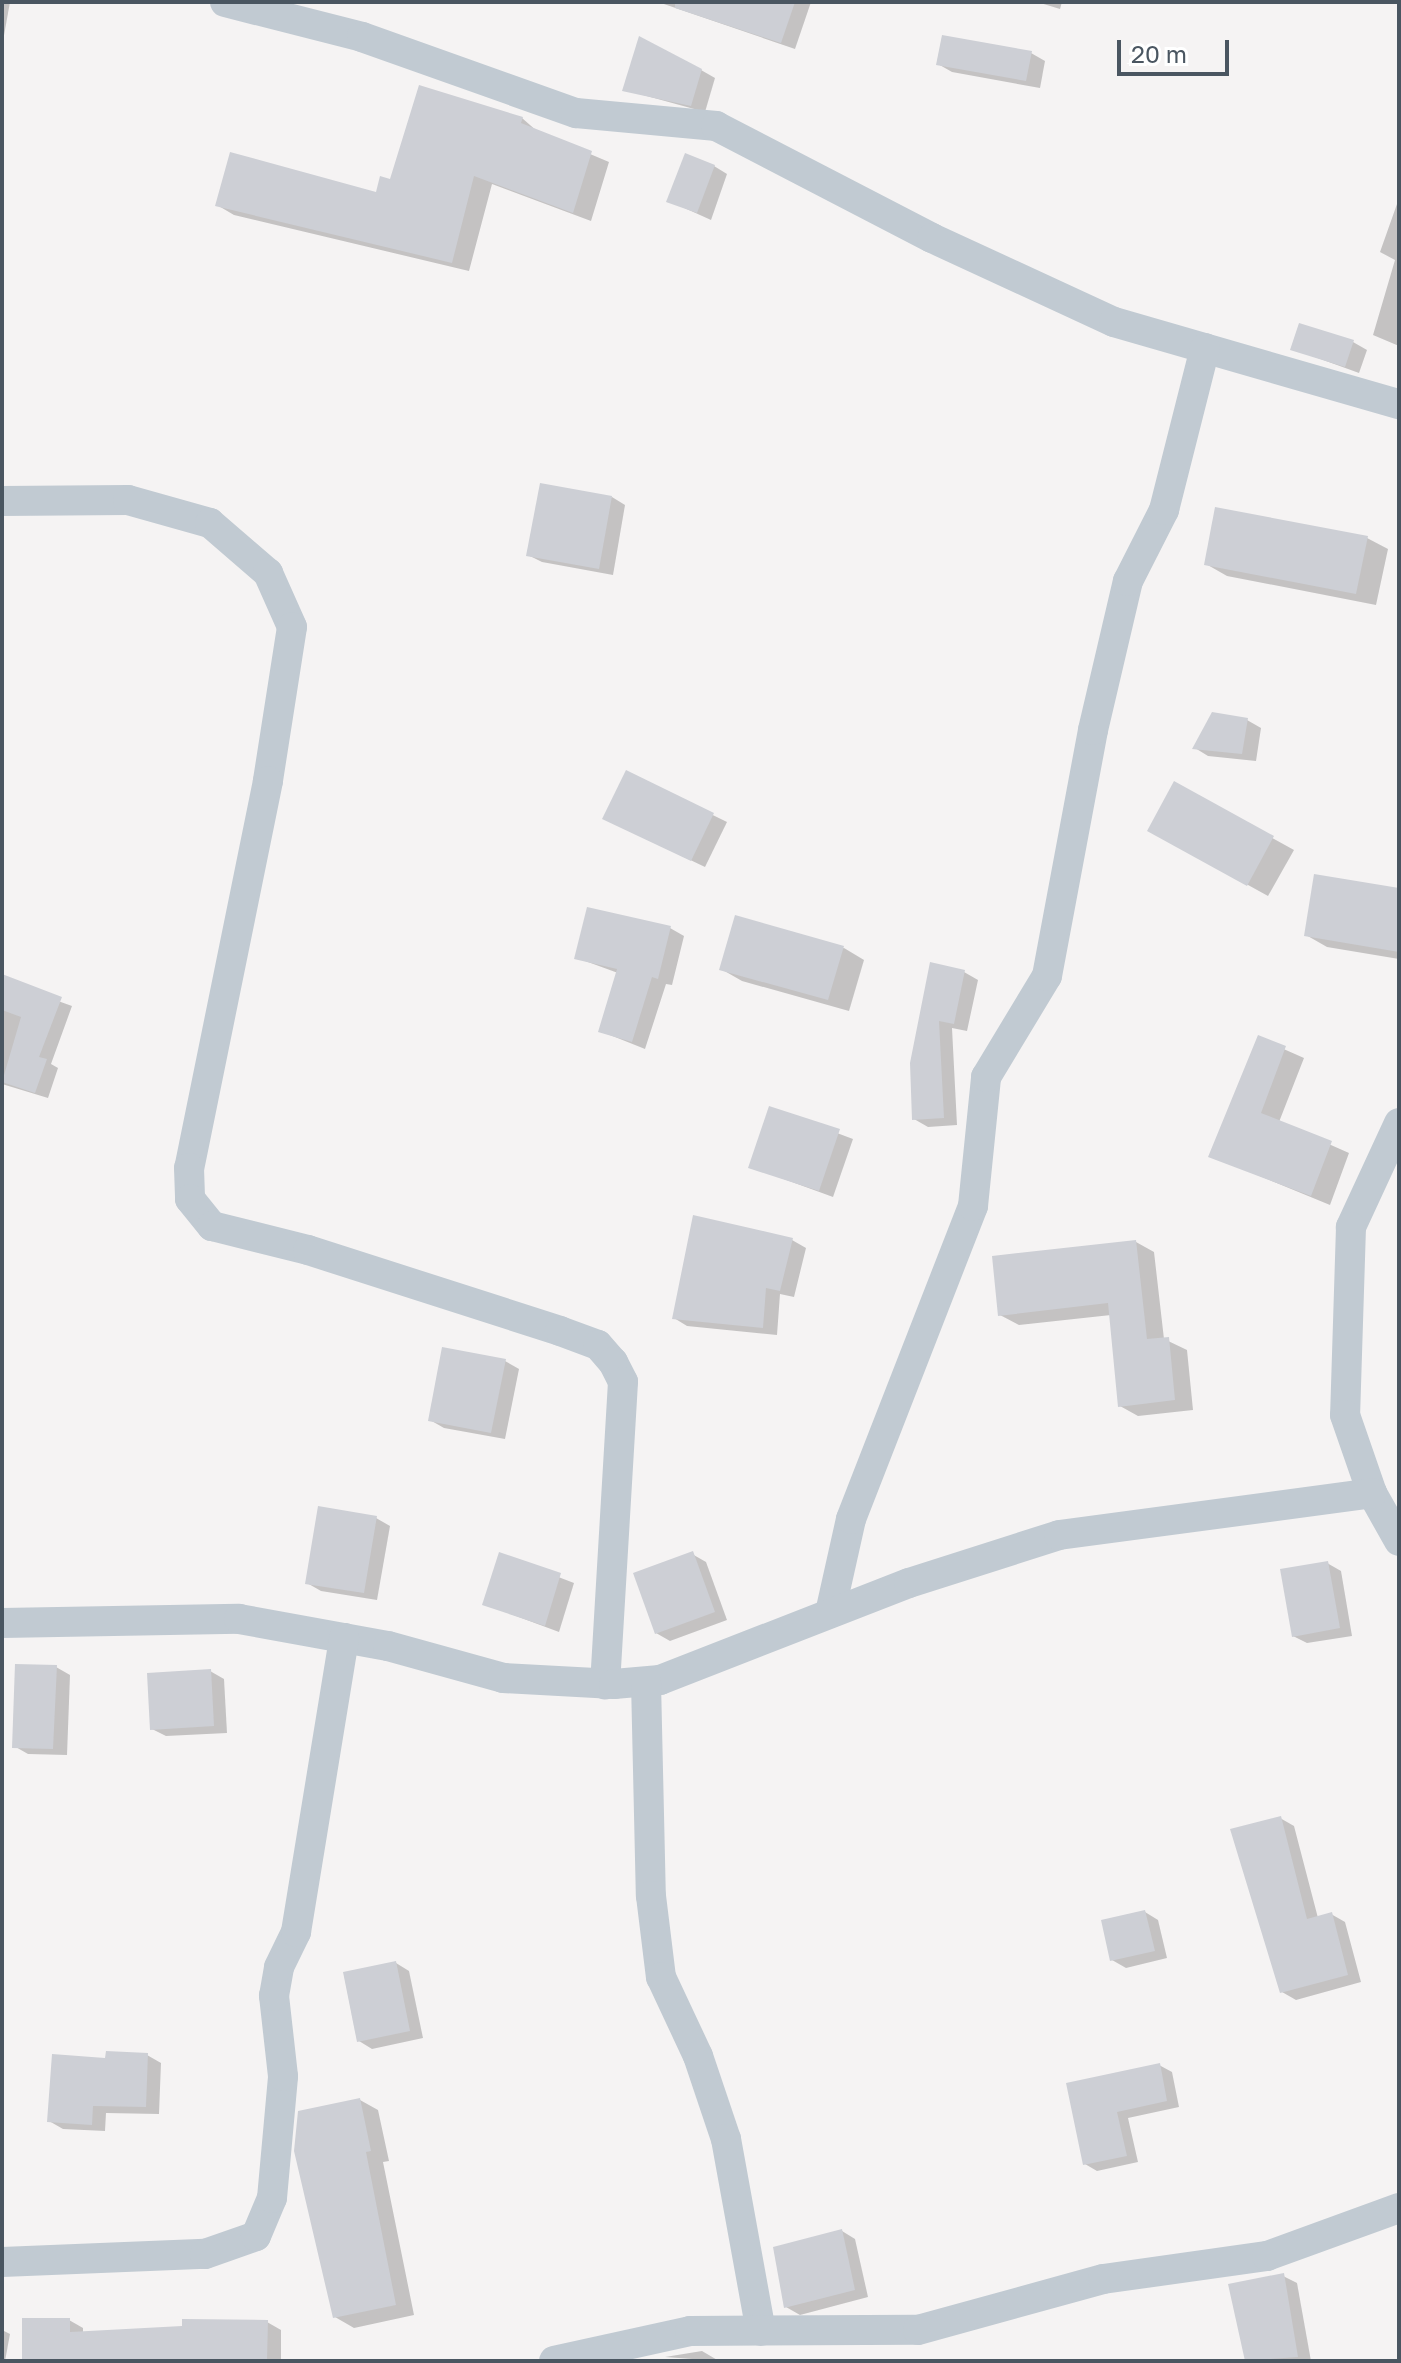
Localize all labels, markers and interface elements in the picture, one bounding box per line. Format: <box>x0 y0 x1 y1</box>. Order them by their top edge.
scale bar <box>1121 24 1233 74</box>
text: 20 m <box>1131 39 1187 68</box>

